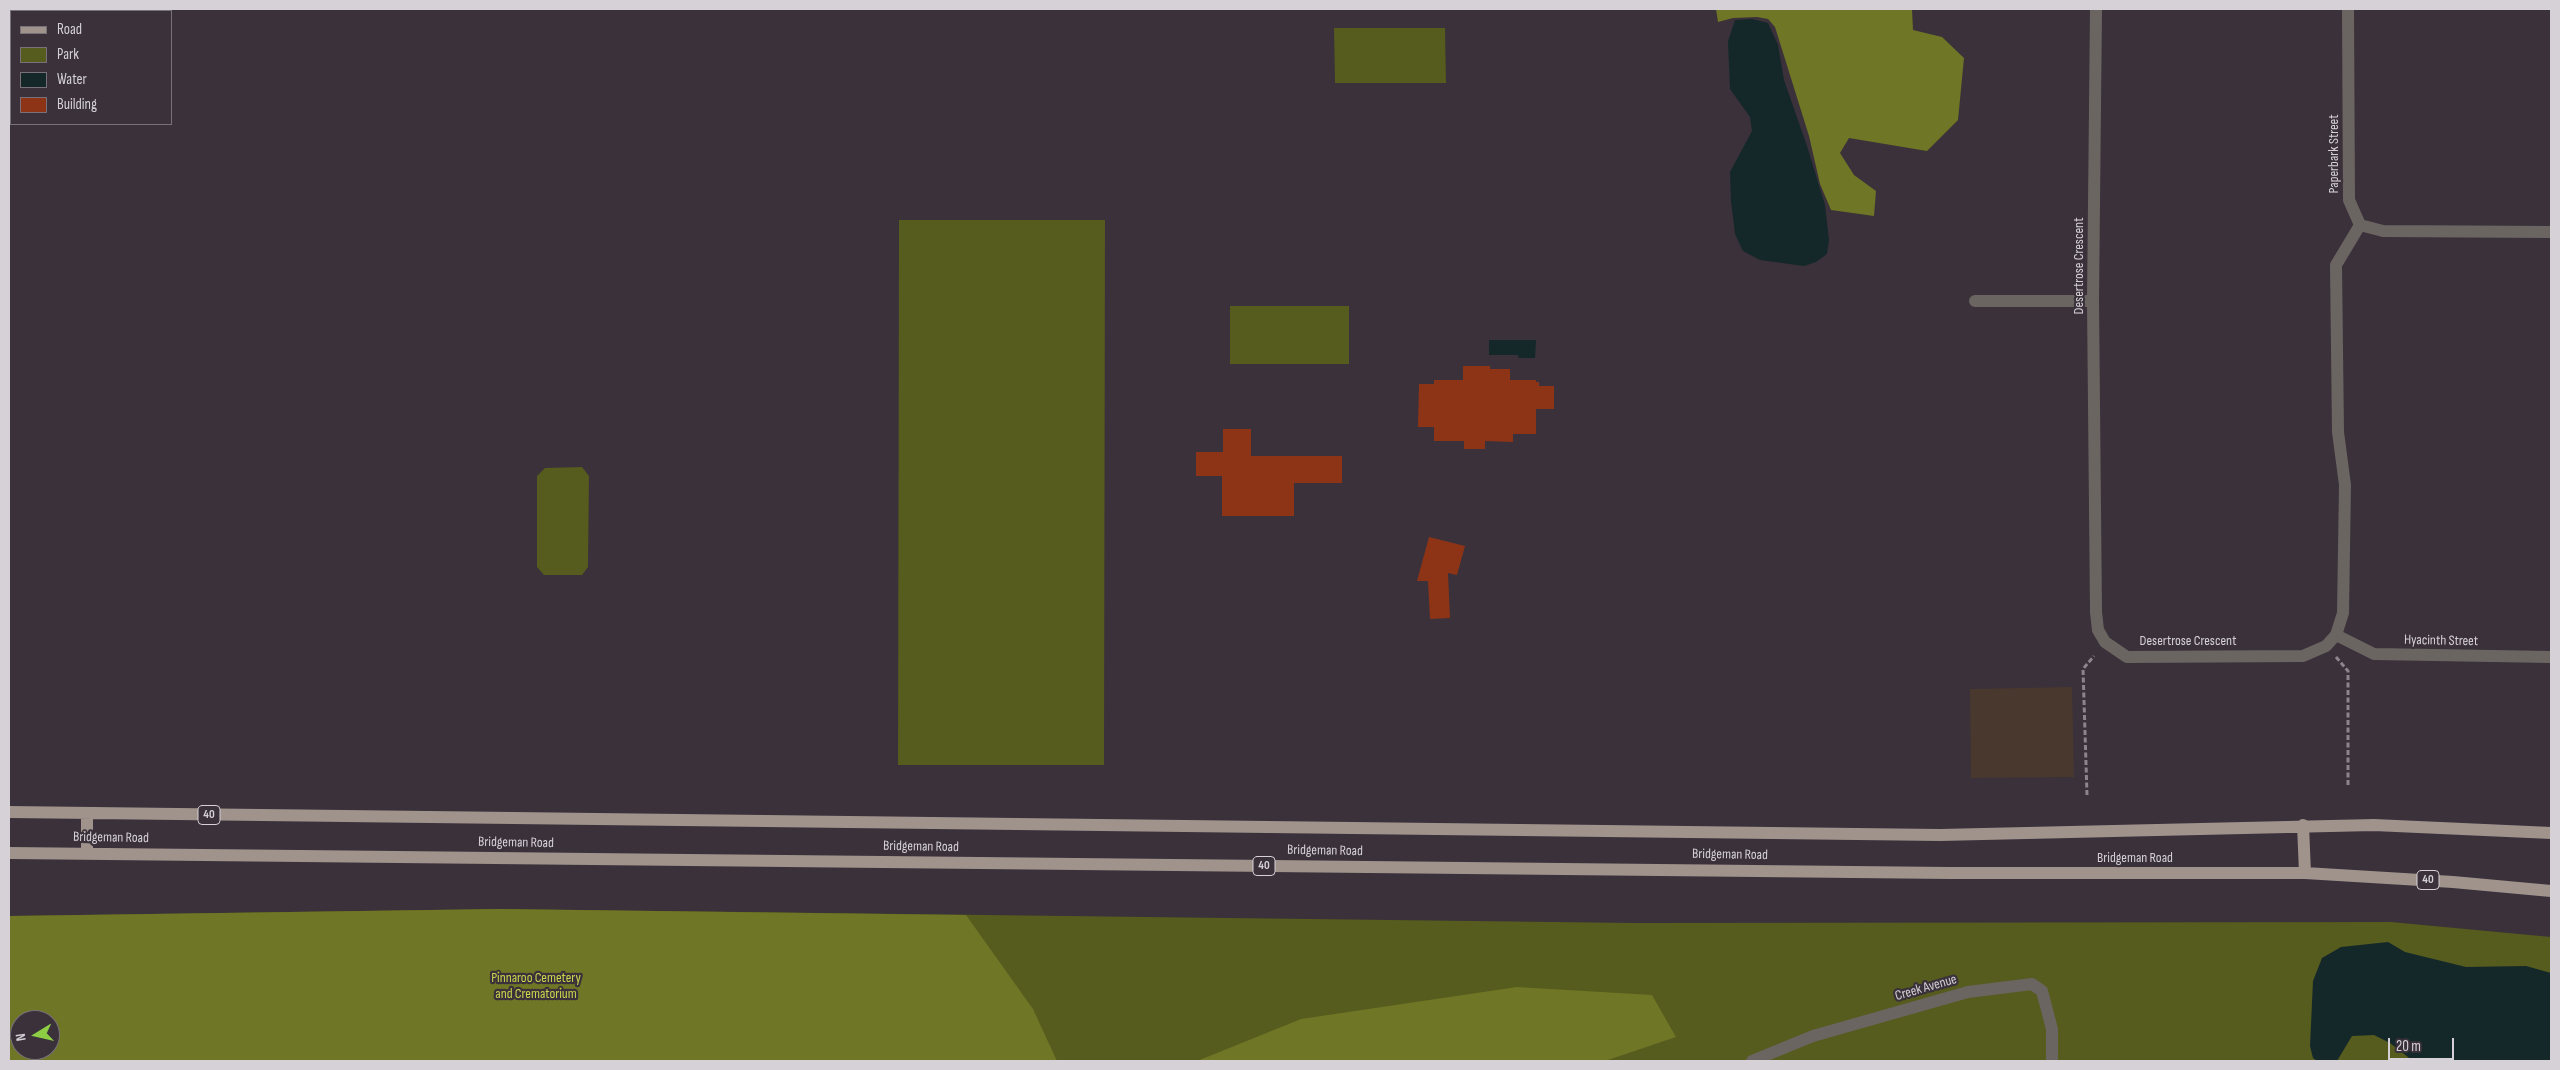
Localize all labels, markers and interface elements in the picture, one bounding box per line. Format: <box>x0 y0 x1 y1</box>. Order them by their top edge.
legend <box>10 10 172 125</box>
text: Road <box>57 20 82 39</box>
text: Park <box>57 45 79 64</box>
text: Water <box>57 70 87 89</box>
text: Building <box>57 95 97 114</box>
street label: Paperbark Street <box>2326 115 2342 193</box>
street label: Desertrose Crescent <box>2071 218 2087 314</box>
street label: Hyacinth Street <box>2404 632 2478 650</box>
street label: Desertrose Crescent <box>2140 633 2236 649</box>
road number: 40 <box>198 806 220 824</box>
street label: Bridgeman Road <box>73 829 149 847</box>
street label: Bridgeman Road <box>478 834 554 852</box>
street label: Bridgeman Road <box>883 838 959 856</box>
street label: Bridgeman Road <box>1287 842 1363 860</box>
street label: Bridgeman Road <box>1692 846 1768 864</box>
street label: Bridgeman Road <box>2097 850 2173 866</box>
road number: 40 <box>1253 856 1275 876</box>
road number: 40 <box>2417 870 2439 890</box>
park label: Pinnaroo Cemetery and Crematorium <box>491 970 581 1002</box>
street label: Creek Avenue <box>1893 971 1959 1005</box>
north arrow <box>10 1010 60 1060</box>
scale bar <box>2390 1028 2456 1060</box>
text: N <box>12 1032 30 1042</box>
text: 20 m <box>2396 1037 2421 1056</box>

